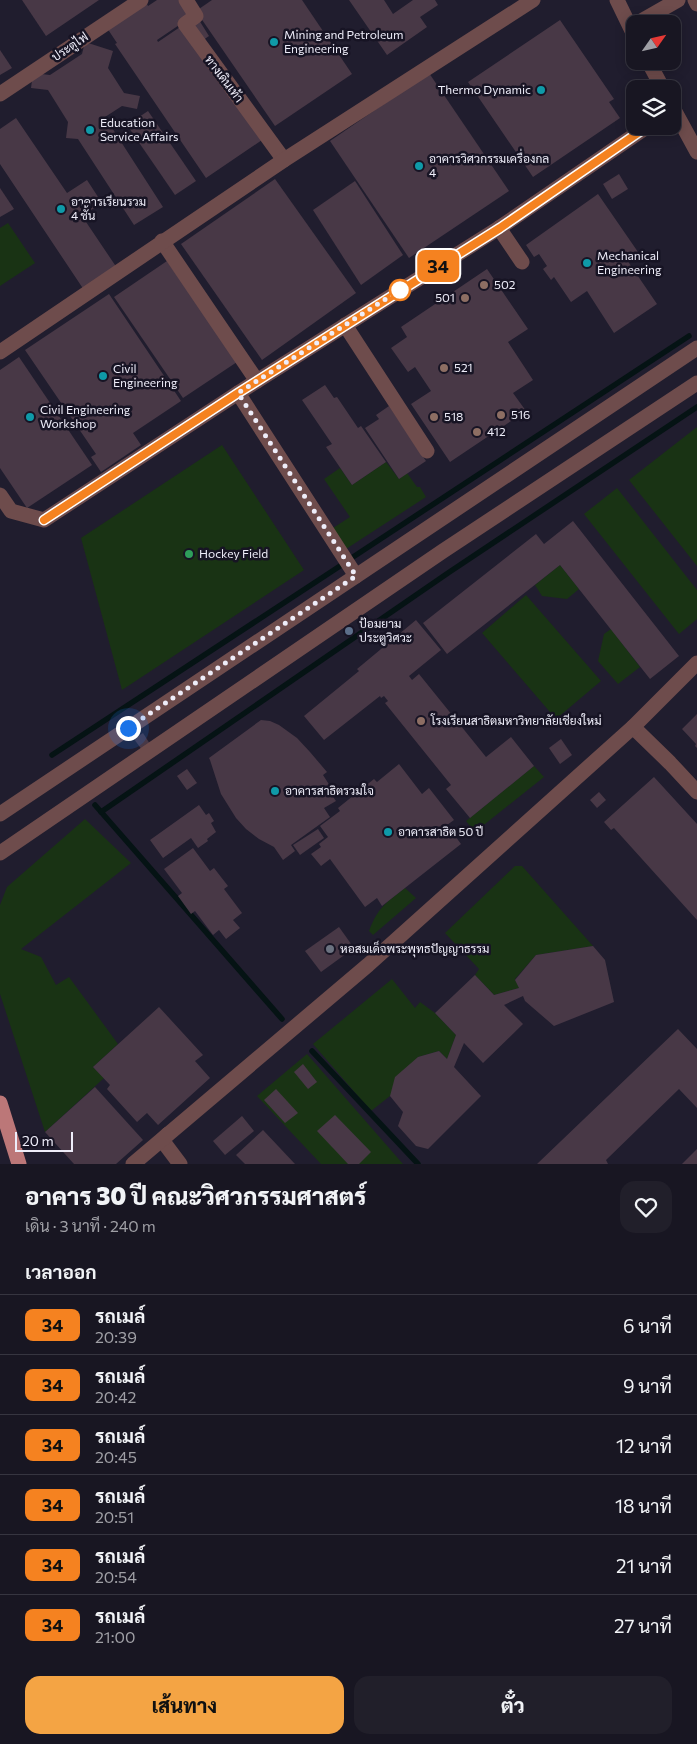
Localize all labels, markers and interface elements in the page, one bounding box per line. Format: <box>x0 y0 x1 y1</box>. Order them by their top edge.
north arrow <box>626 15 681 70</box>
map controls <box>626 15 681 135</box>
place label: Mining and Petroleum Engineering <box>284 27 403 55</box>
street label: ประตูไฟ <box>49 29 91 65</box>
marker: Mining and Petroleum Engineering <box>268 36 280 48</box>
street label: ทางเดินเท้า <box>203 52 247 105</box>
button: layers <box>626 80 681 135</box>
place label: Thermo Dynamic <box>438 82 531 96</box>
marker: Thermo Dynamic <box>535 84 547 96</box>
place label: Education Service Affairs <box>100 115 179 143</box>
marker: Education Service Affairs <box>84 124 96 136</box>
place label: อาคารวิศวกรรมเครื่องกล 4 <box>429 148 549 179</box>
marker: อาคารวิศวกรรมเครื่องกล 4 <box>413 160 425 172</box>
place label: อาคารเรียนรวม 4 ชั้น <box>71 194 146 222</box>
marker: อาคารเรียนรวม 4 ชั้น <box>55 203 67 215</box>
place label: Mechanical Engineering <box>597 248 662 276</box>
line badge: 34 <box>416 250 460 282</box>
text: 34 <box>427 255 449 277</box>
marker: Mechanical Engineering <box>581 257 593 269</box>
place label: 502 <box>494 277 516 291</box>
unlabelled marker <box>389 279 411 301</box>
marker: 502 <box>478 279 490 291</box>
place label: 501 <box>435 290 455 304</box>
marker: 501 <box>459 292 471 304</box>
place label: 521 <box>454 360 473 374</box>
place label: Civil Engineering <box>113 361 178 389</box>
marker: 521 <box>438 362 450 374</box>
marker: Civil Engineering <box>97 370 109 382</box>
place label: Civil Engineering Workshop <box>40 402 131 430</box>
place label: 516 <box>511 407 530 421</box>
place label: 518 <box>444 409 463 423</box>
marker: 516 <box>495 409 507 421</box>
marker: Civil Engineering Workshop <box>24 411 36 423</box>
marker: 518 <box>428 411 440 423</box>
place label: 412 <box>487 424 506 438</box>
marker: 412 <box>471 426 483 438</box>
place label: Hockey Field <box>199 546 268 560</box>
marker: Hockey Field <box>183 548 195 560</box>
place label: ป้อมยาม ประตูวิศวะ <box>359 616 412 646</box>
marker: ป้อมยาม ประตูวิศวะ <box>343 625 355 637</box>
place label: โรงเรียนสาธิตมหาวิทยาลัยเชียงใหม่ <box>430 713 602 727</box>
marker: โรงเรียนสาธิตมหาวิทยาลัยเชียงใหม่ <box>415 715 427 727</box>
your location <box>116 716 141 741</box>
place label: อาคารสาธิตรวมใจ <box>285 783 374 797</box>
marker: อาคารสาธิตรวมใจ <box>269 785 281 797</box>
place label: อาคารสาธิต 50 ปี <box>398 824 483 838</box>
marker: อาคารสาธิต 50 ปี <box>382 826 394 838</box>
place label: หอสมเด็จพระพุทธปัญญาธรรม <box>340 940 489 958</box>
marker: หอสมเด็จพระพุทธปัญญาธรรม <box>324 943 336 955</box>
scale bar <box>15 1129 72 1152</box>
text: 20 m <box>22 1132 54 1149</box>
text: อาคาร 30 ปี คณะวิศวกรรมศาสตร์ <box>25 1181 366 1210</box>
button: heart <box>620 1181 672 1233</box>
text: เดิน · 3 นาที · 240 m <box>25 1216 156 1235</box>
text: เวลาออก <box>25 1260 97 1283</box>
text: รถเมล์ <box>95 1304 145 1327</box>
text: 34 <box>42 1314 63 1336</box>
text: 6 นาที <box>623 1314 672 1337</box>
text: 20:39 <box>95 1327 137 1346</box>
text: รถเมล์ <box>95 1364 145 1387</box>
text: 34 <box>42 1374 63 1396</box>
text: 9 นาที <box>623 1374 672 1397</box>
text: 20:42 <box>95 1387 136 1406</box>
text: รถเมล์ <box>95 1424 145 1447</box>
text: 34 <box>42 1434 63 1456</box>
text: 12 นาที <box>616 1434 672 1457</box>
text: 20:45 <box>95 1447 137 1466</box>
text: รถเมล์ <box>95 1484 145 1507</box>
text: 34 <box>42 1494 63 1516</box>
text: 18 นาที <box>615 1494 672 1517</box>
text: 20:51 <box>95 1507 134 1526</box>
text: รถเมล์ <box>95 1544 145 1567</box>
text: 34 <box>42 1554 63 1576</box>
text: 21 นาที <box>616 1554 672 1577</box>
text: 20:54 <box>95 1567 137 1586</box>
text: รถเมล์ <box>95 1604 145 1627</box>
text: 34 <box>42 1614 63 1636</box>
text: 27 นาที <box>614 1614 672 1637</box>
text: 21:00 <box>95 1627 135 1646</box>
button: เส้นทาง <box>25 1676 344 1734</box>
button: ตั๋ว <box>354 1676 672 1734</box>

